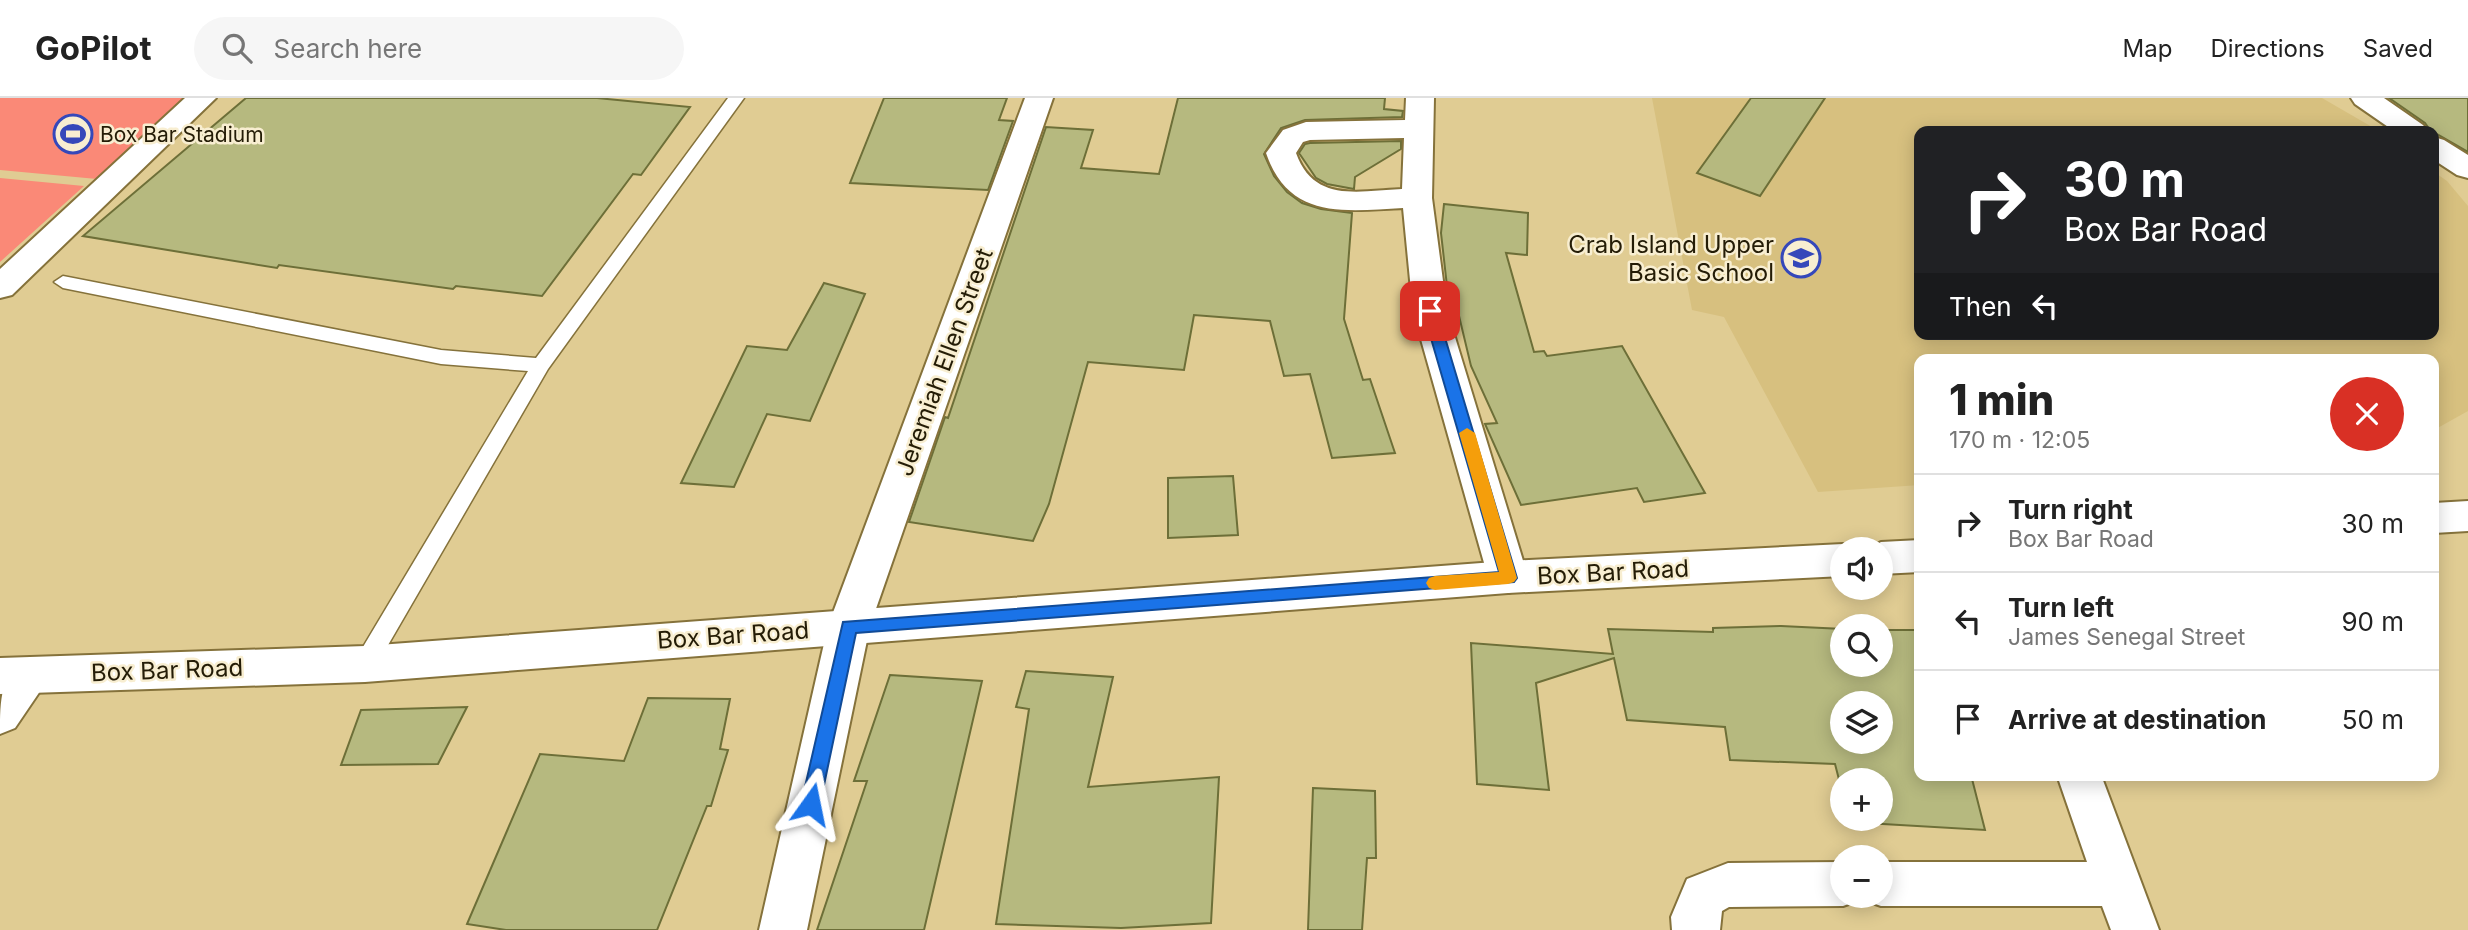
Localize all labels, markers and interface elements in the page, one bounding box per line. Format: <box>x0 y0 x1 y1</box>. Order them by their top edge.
search box <box>194 17 684 80</box>
text: GoPilot <box>35 28 152 68</box>
icon: search <box>218 29 256 67</box>
text: Search here <box>274 33 422 64</box>
text: Map <box>2123 34 2172 63</box>
text: Directions <box>2210 34 2325 63</box>
text: Saved <box>2363 34 2433 63</box>
sports icon: Box Bar Stadium <box>52 113 94 155</box>
place label: Box Bar Stadium <box>100 122 264 147</box>
text: 30 m <box>2064 150 2185 209</box>
icon: right <box>1949 154 2040 245</box>
text: Box Bar Road <box>2064 210 2267 249</box>
place label: Crab Island Upper Basic School <box>1568 230 1774 287</box>
school or university icon: Crab Island Upper Basic School <box>1780 237 1822 279</box>
street label: Jeremiah Ellen Street <box>889 244 999 480</box>
pin <box>1400 281 1460 341</box>
icon: left <box>2026 287 2064 325</box>
text: Then <box>1949 291 2012 322</box>
icon: arrive <box>1411 292 1449 330</box>
text: 1 min <box>1949 374 2054 425</box>
button: close <box>2330 377 2404 451</box>
text: 170 m · 12:05 <box>1949 426 2090 454</box>
text: Turn right <box>2008 494 2133 525</box>
icon: right <box>1949 504 1987 542</box>
text: 30 m <box>2341 508 2404 539</box>
text: Box Bar Road <box>2008 525 2154 553</box>
map controls <box>1830 537 1893 908</box>
button: sound <box>1830 537 1893 600</box>
street label: Box Bar Road <box>1536 554 1690 590</box>
text: Turn left <box>2008 592 2114 623</box>
icon: left <box>1949 602 1987 640</box>
text: 90 m <box>2341 606 2404 637</box>
button: search <box>1830 614 1893 677</box>
street label: Box Bar Road <box>656 615 810 655</box>
text: James Senegal Street <box>2008 623 2245 651</box>
street label: Box Bar Road <box>90 653 244 687</box>
button: layers <box>1830 691 1893 754</box>
icon: arrive <box>1949 700 1987 738</box>
text: Arrive at destination <box>2008 704 2267 735</box>
text: 50 m <box>2342 704 2404 735</box>
position arrow <box>774 767 848 841</box>
button: + <box>1830 768 1893 831</box>
button: − <box>1830 845 1893 908</box>

